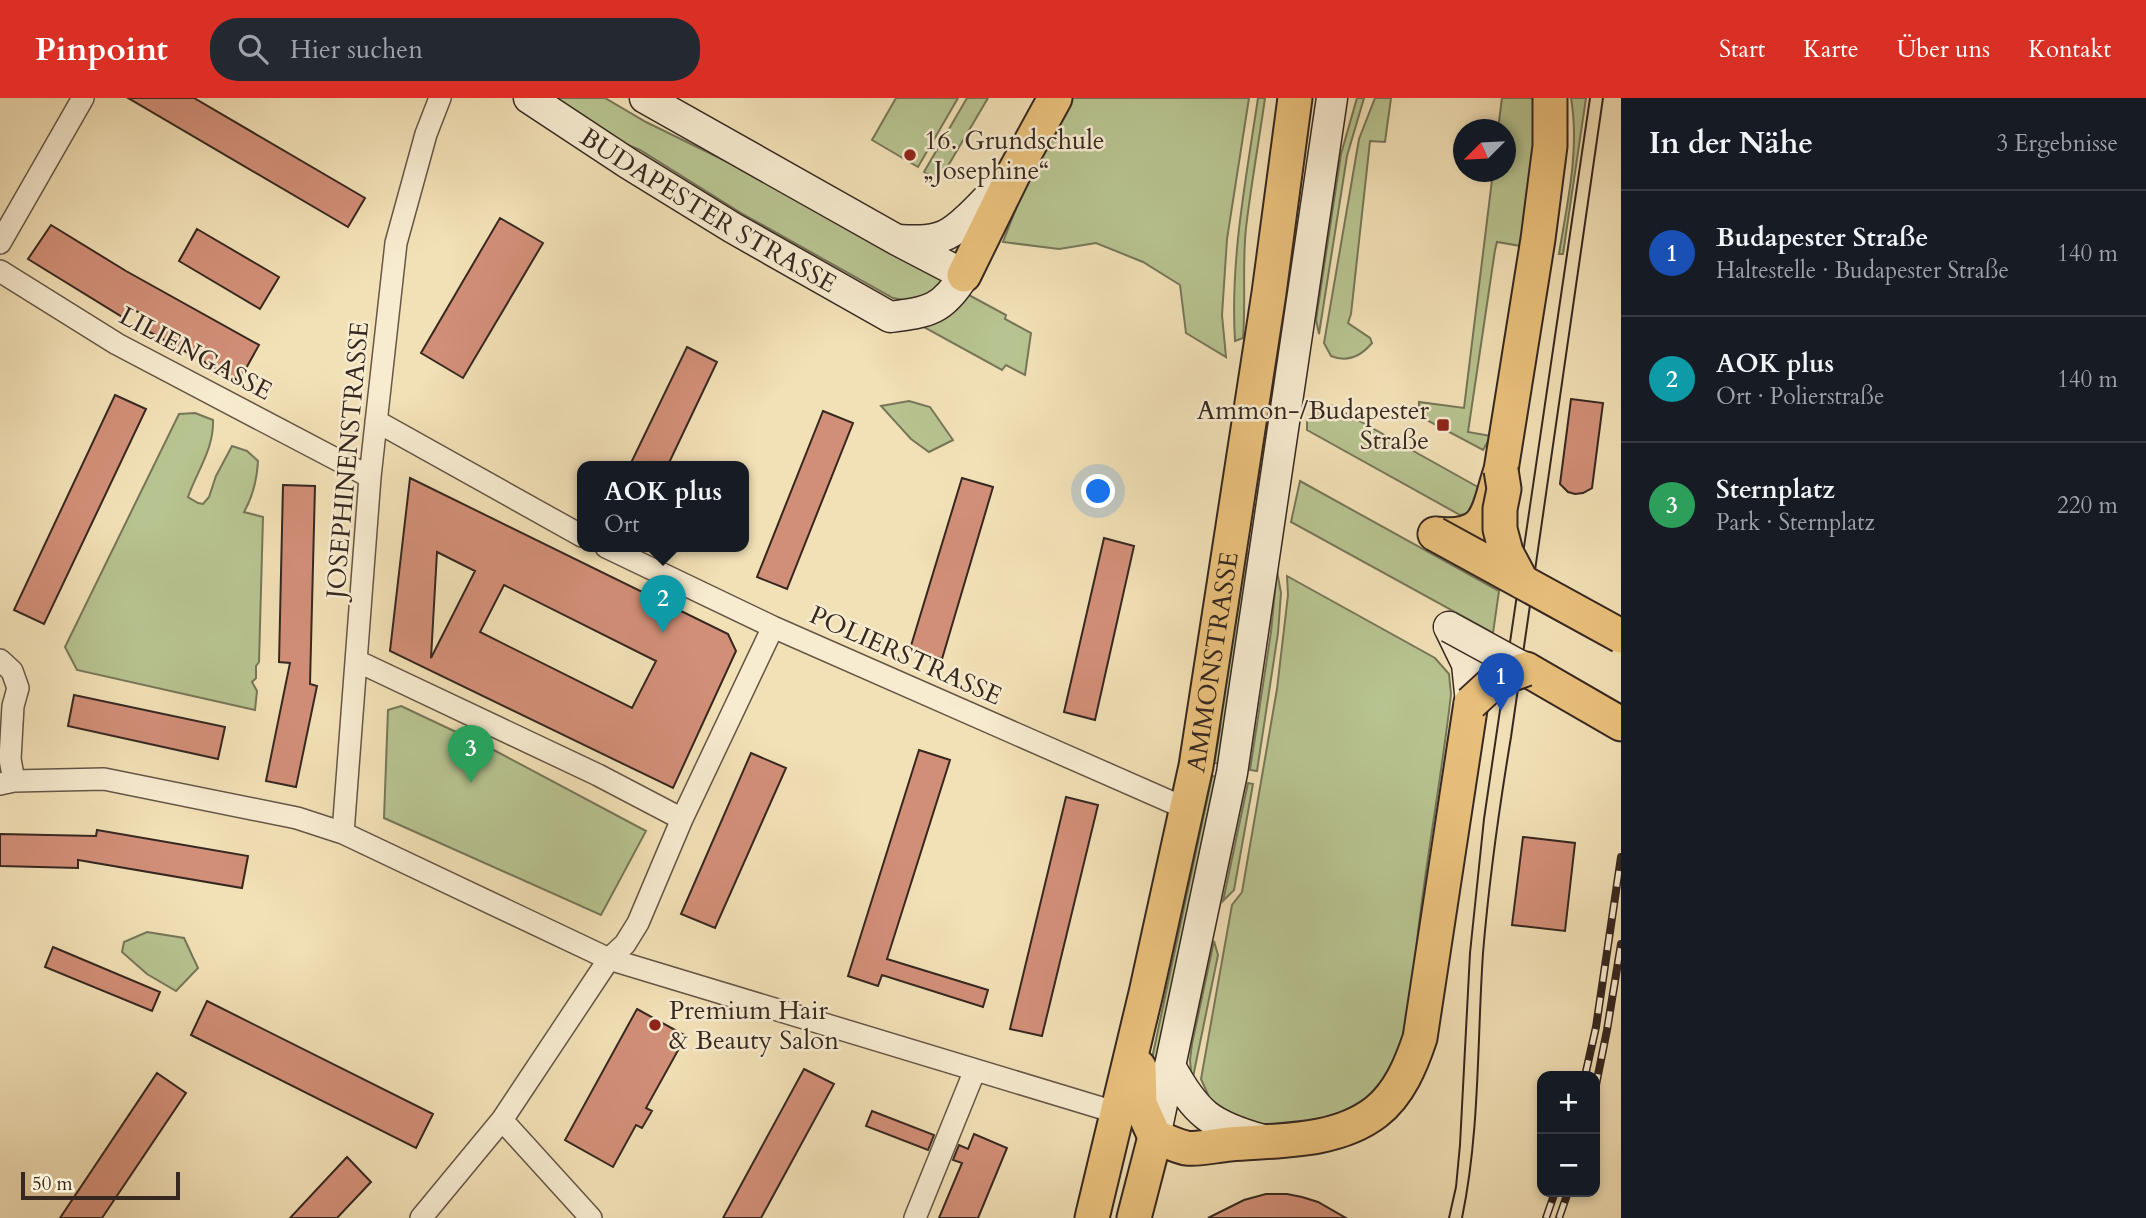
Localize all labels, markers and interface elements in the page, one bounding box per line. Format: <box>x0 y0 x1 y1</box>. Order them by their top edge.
search box <box>210 18 700 81</box>
text: Pinpoint <box>35 27 168 72</box>
icon: search <box>234 30 272 68</box>
text: Hier suchen <box>290 32 423 67</box>
text: Start <box>1719 33 1765 66</box>
text: Karte <box>1803 33 1859 66</box>
text: Über uns <box>1897 33 1990 66</box>
text: Kontakt <box>2028 33 2111 66</box>
north arrow <box>1453 119 1516 182</box>
street label: BUDAPESTER STRASSE <box>573 120 843 301</box>
place label: 16. Grundschule „Josephine“ <box>924 123 1105 188</box>
text: In der Nähe <box>1649 123 1813 164</box>
text: 3 Ergebnisse <box>1996 128 2118 159</box>
marker: 16. Grundschule „Josephine“ <box>902 147 918 163</box>
text: Budapester Straße <box>1716 220 1929 255</box>
text: 1 <box>1666 238 1678 269</box>
text: 140 m <box>2057 238 2118 269</box>
text: Haltestelle · Budapester Straße <box>1716 255 2009 286</box>
street label: LILIENGASSE <box>113 298 278 408</box>
street label: JOSEPHINENSTRASSE <box>318 320 377 604</box>
text: AOK plus <box>1716 346 1834 381</box>
text: 2 <box>1666 364 1678 395</box>
text: 140 m <box>2057 364 2118 395</box>
text: Ort · Polierstraße <box>1716 381 1884 412</box>
place label: Ammon-/Budapester Straße <box>1197 393 1430 458</box>
marker: Ammon-/Budapester Straße <box>1435 417 1451 433</box>
popup <box>577 461 749 552</box>
text: Sternplatz <box>1716 472 1835 507</box>
text: AOK plus <box>604 474 722 509</box>
your location <box>1081 474 1115 508</box>
text: 3 <box>1666 490 1678 521</box>
text: 220 m <box>2057 490 2118 521</box>
text: Park · Sternplatz <box>1716 507 1875 538</box>
text: Ort <box>604 509 640 540</box>
street label: AMMONSTRASSE <box>1178 549 1247 775</box>
pin: 2 <box>640 575 686 633</box>
street label: POLIERSTRASSE <box>804 597 1008 714</box>
pin: 1 <box>1478 653 1524 711</box>
pin: 3 <box>448 725 494 783</box>
place label: Premium Hair & Beauty Salon <box>669 993 839 1058</box>
marker: Premium Hair & Beauty Salon <box>647 1017 663 1033</box>
map controls <box>1537 1071 1600 1197</box>
button: + <box>1537 1071 1600 1134</box>
button: − <box>1537 1134 1600 1197</box>
scale bar <box>21 1169 180 1201</box>
text: 50 m <box>32 1171 73 1197</box>

